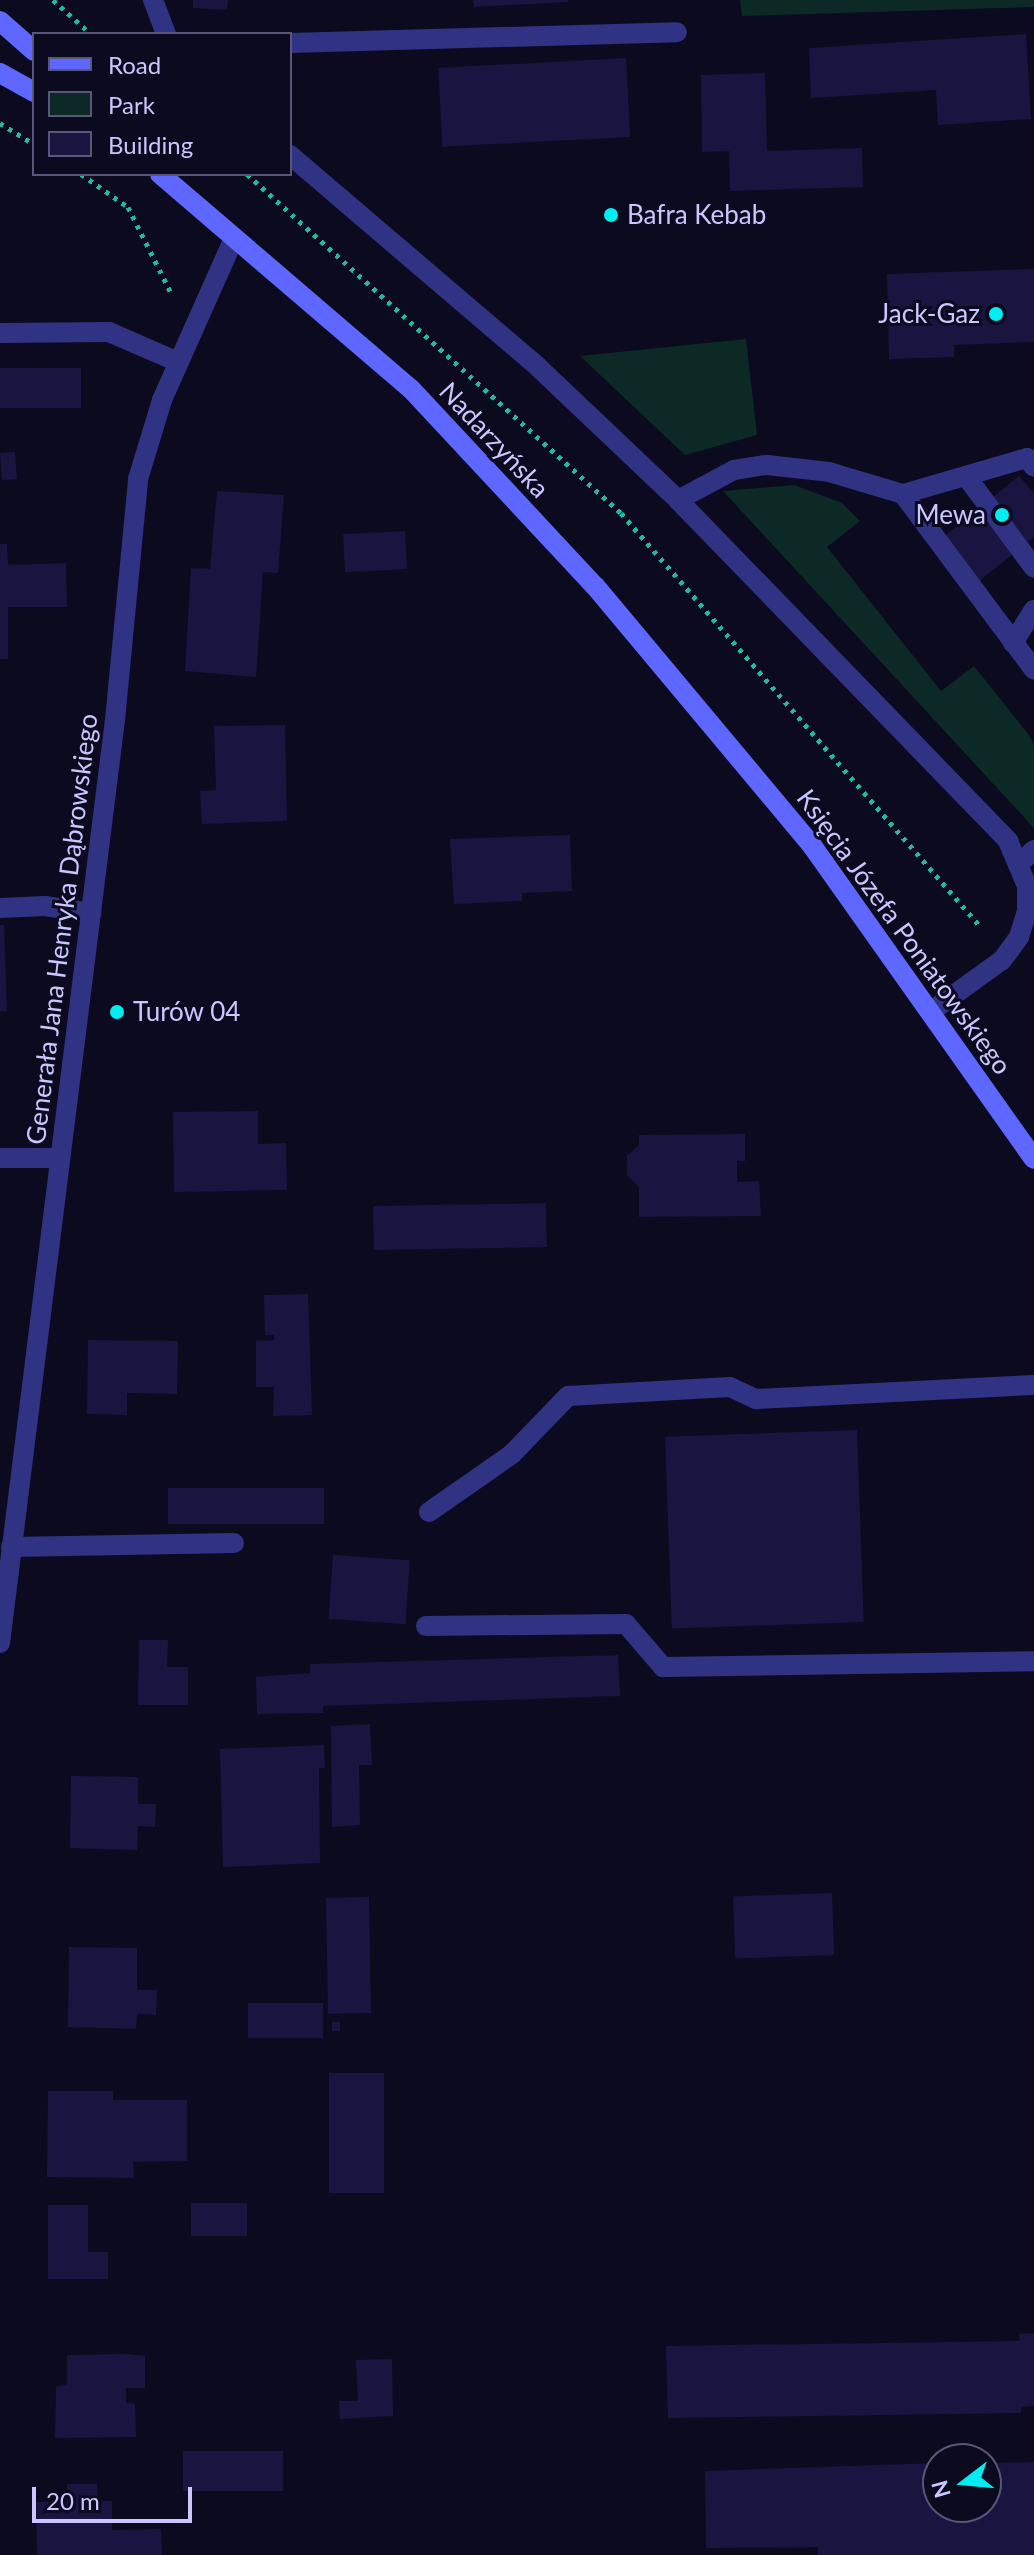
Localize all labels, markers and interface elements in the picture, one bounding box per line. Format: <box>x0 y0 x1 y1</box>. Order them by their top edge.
legend <box>32 32 292 176</box>
text: Road <box>108 50 161 79</box>
text: Park <box>108 90 155 119</box>
text: Building <box>108 130 193 159</box>
place label: Bafra Kebab <box>627 199 766 231</box>
marker: Bafra Kebab <box>602 206 620 224</box>
place label: Jack-Gaz <box>878 298 980 330</box>
marker: Jack-Gaz <box>987 305 1005 323</box>
street label: Nadarzyńska <box>433 376 555 504</box>
place label: Mewa <box>915 499 986 531</box>
marker: Mewa <box>993 506 1011 524</box>
street label: Generała Jana Henryka Dąbrowskiego <box>20 711 104 1147</box>
street label: Księcia Józefa Poniatowskiego <box>790 783 1018 1081</box>
place label: Turów 04 <box>133 996 241 1028</box>
marker: Turów 04 <box>108 1003 126 1021</box>
north arrow <box>922 2443 1002 2523</box>
scale bar <box>36 2471 196 2521</box>
text: N <box>925 2477 956 2501</box>
text: 20 m <box>46 2486 100 2515</box>

